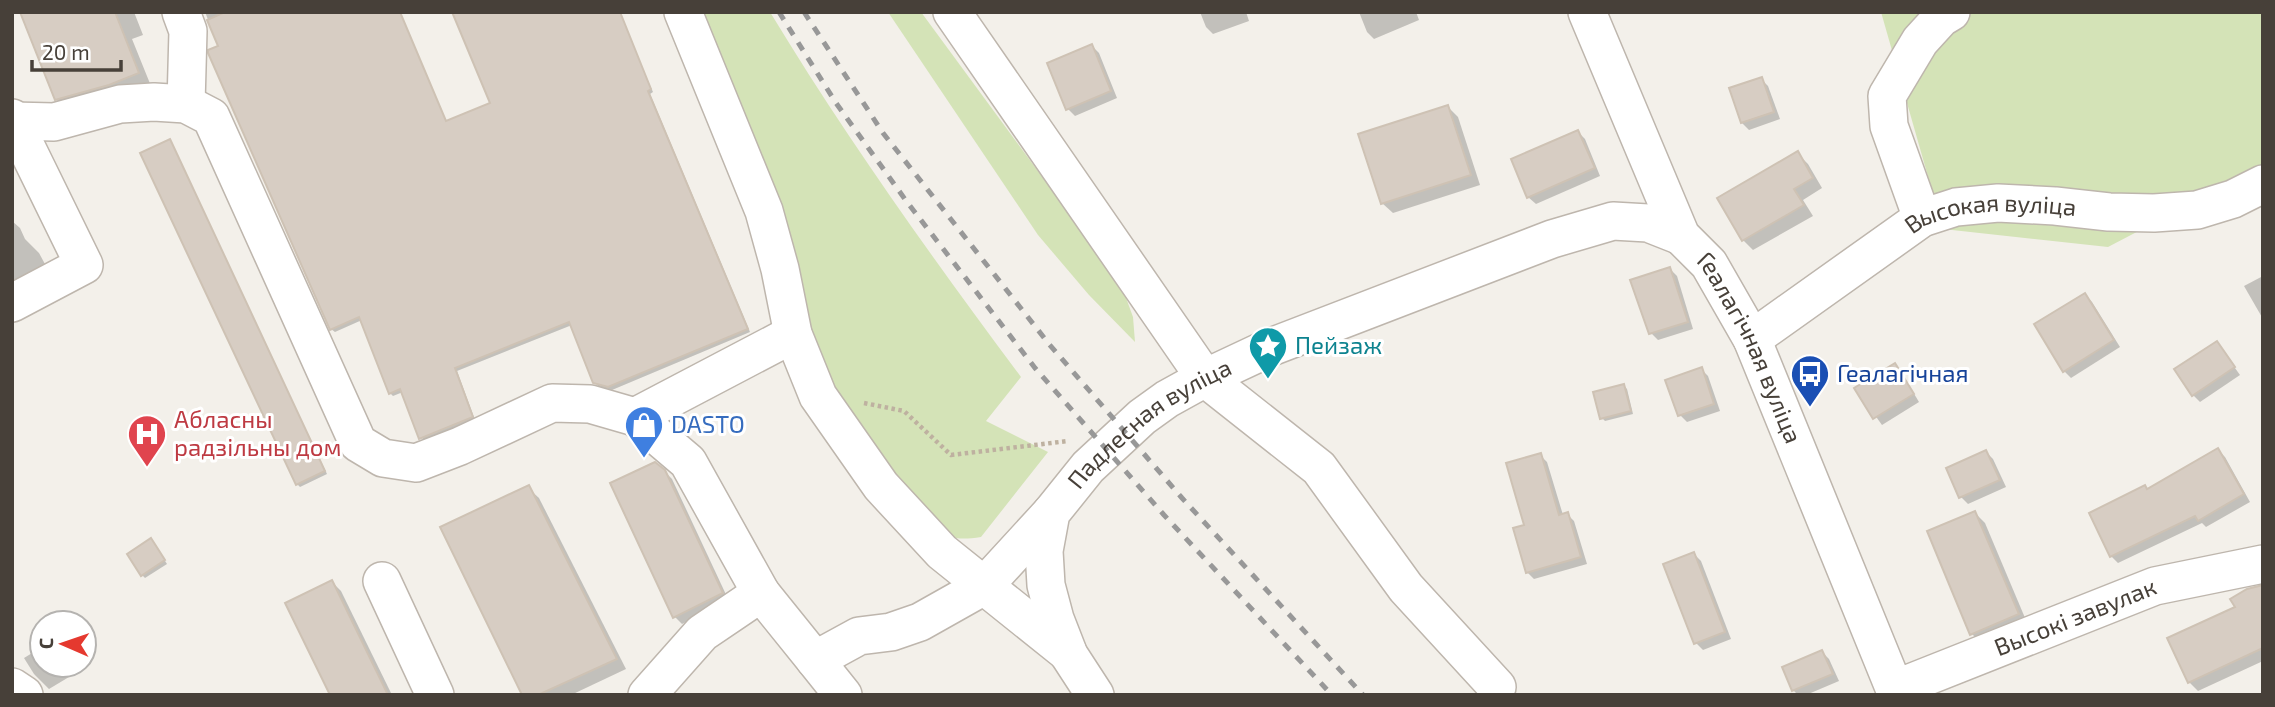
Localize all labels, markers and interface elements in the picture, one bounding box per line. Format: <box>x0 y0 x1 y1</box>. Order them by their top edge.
scale bar <box>32 28 121 72</box>
text: 20 m <box>42 39 90 64</box>
street label: Высокая вуліца <box>1898 187 2078 239</box>
street label: Геалагічная вуліца <box>1692 245 1809 447</box>
place icon: Пейзаж <box>1247 325 1289 380</box>
place label: Пейзаж <box>1295 330 1382 359</box>
street label: Падлесная вуліца <box>1061 352 1236 494</box>
bus stop icon: Геалагічная <box>1789 353 1831 408</box>
place label: Геалагічная <box>1837 358 1969 387</box>
place label: Абласны радзільны дом <box>174 404 341 461</box>
shop icon: DASTO <box>623 404 665 459</box>
place label: DASTO <box>671 409 745 438</box>
hospital icon: Абласны радзільны дом <box>126 413 168 468</box>
street label: Высокі завулак <box>1990 571 2160 661</box>
north arrow <box>28 609 98 679</box>
text: С <box>34 637 57 649</box>

